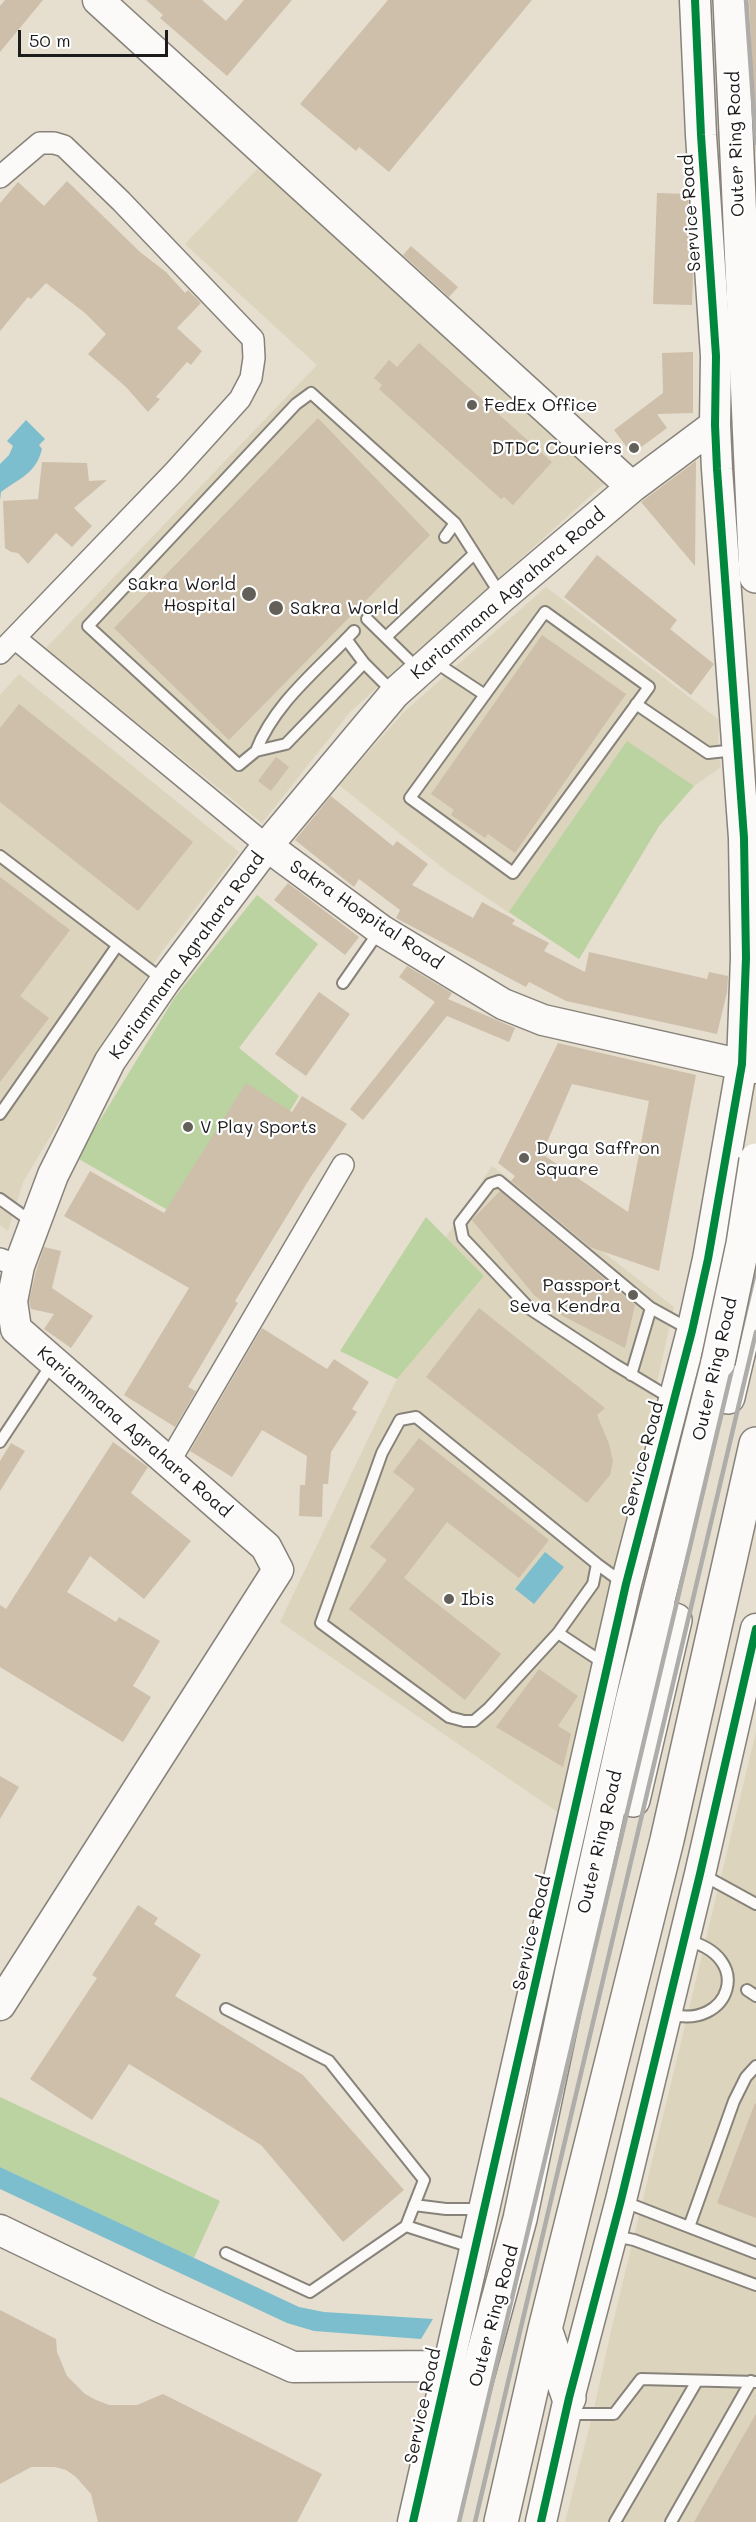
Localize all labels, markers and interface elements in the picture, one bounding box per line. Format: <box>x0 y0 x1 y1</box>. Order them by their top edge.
scale bar <box>21 18 171 56</box>
text: 50 m <box>29 28 71 52</box>
street label: Outer Ring Road <box>723 71 749 217</box>
street label: Service Road <box>676 154 706 272</box>
place label: FedEx Office <box>484 394 597 416</box>
marker: FedEx Office <box>465 398 479 412</box>
place label: DTDC Couriers <box>492 437 622 459</box>
marker: DTDC Couriers <box>627 441 641 455</box>
street label: Kariammana Agrahara Road <box>407 504 609 684</box>
place label: Sakra World Hospital <box>128 573 236 616</box>
marker: Sakra World Hospital <box>240 585 258 603</box>
place label: Sakra World <box>290 597 398 619</box>
marker: Sakra World <box>267 599 285 617</box>
street label: Kariammana Agrahara Road <box>105 848 269 1064</box>
street label: Sakra Hospital Road <box>285 856 447 974</box>
place label: V Play Sports <box>200 1116 317 1138</box>
marker: V Play Sports <box>181 1120 195 1134</box>
place label: Durga Saffron Square <box>536 1137 660 1180</box>
marker: Durga Saffron Square <box>517 1151 531 1165</box>
place label: Passport Seva Kendra <box>510 1274 621 1316</box>
marker: Passport Seva Kendra <box>626 1288 640 1302</box>
street label: Outer Ring Road <box>688 1295 742 1443</box>
street label: Kariammana Agrahara Road <box>33 1342 235 1522</box>
street label: Service Road <box>617 1399 669 1519</box>
place label: Ibis <box>461 1588 495 1610</box>
marker: Ibis <box>442 1592 456 1606</box>
street label: Outer Ring Road <box>573 1768 627 1916</box>
street label: Service Road <box>508 1873 556 1993</box>
street label: Outer Ring Road <box>465 2243 523 2389</box>
street label: Service Road <box>400 2346 446 2466</box>

